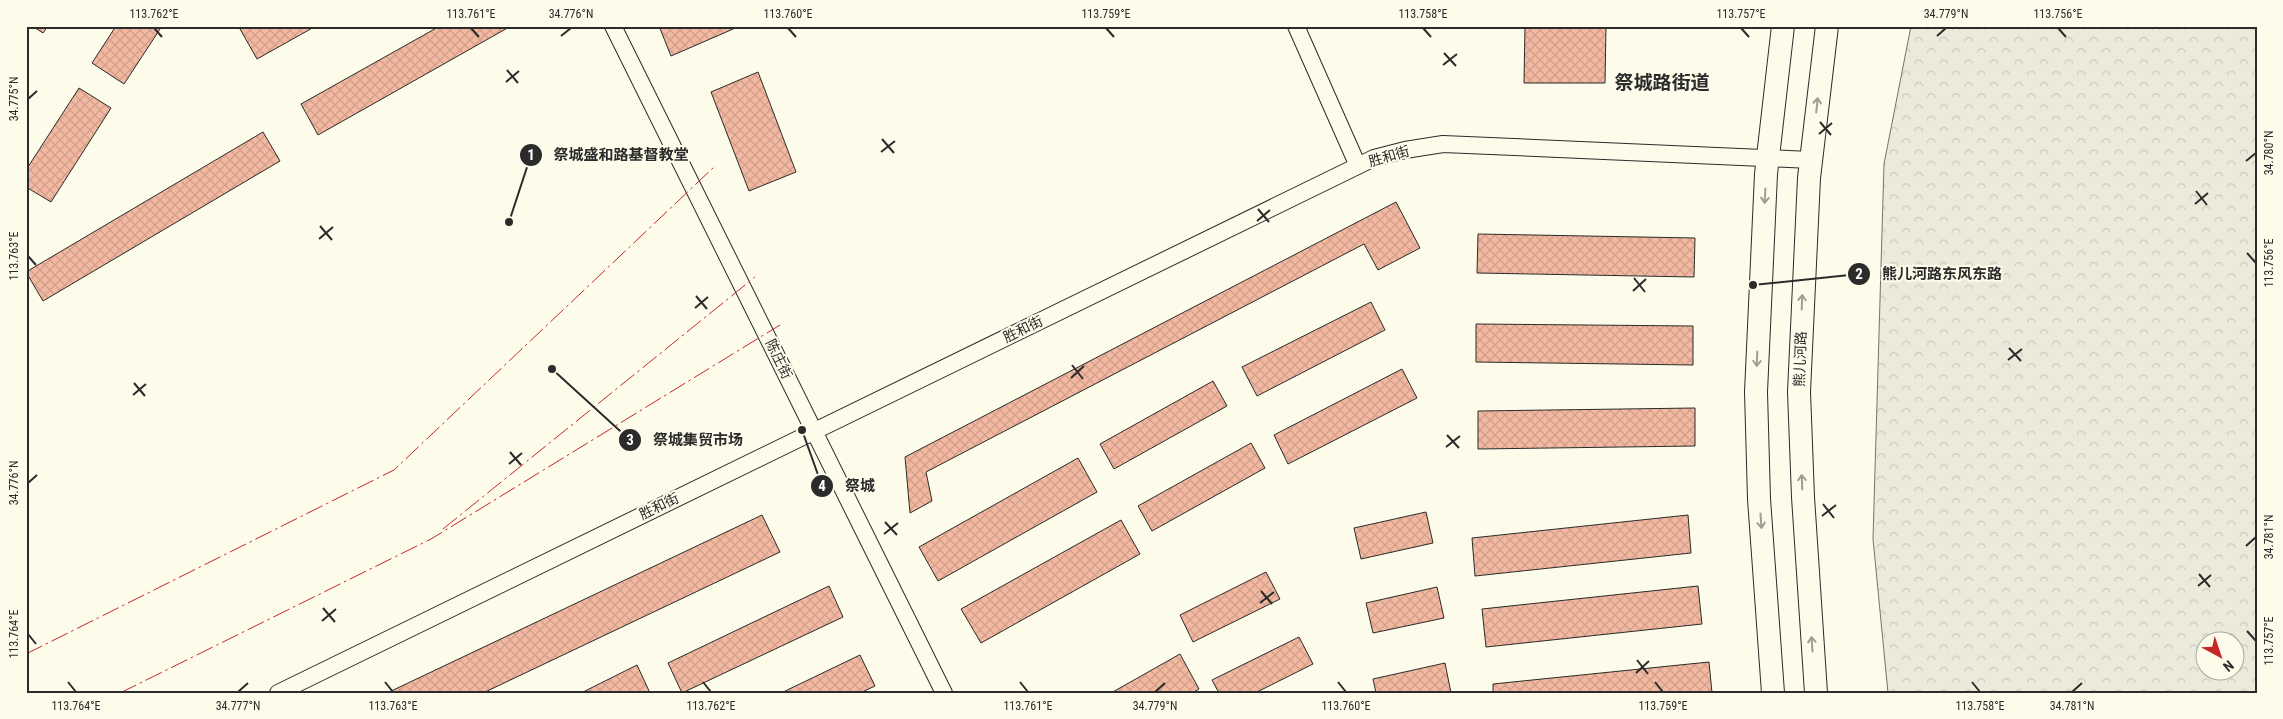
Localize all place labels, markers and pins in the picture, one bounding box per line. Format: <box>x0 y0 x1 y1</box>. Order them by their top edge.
callout: 祭城盛和路基督教堂 <box>519 140 699 170</box>
callout: 熊儿河路东风东路 <box>1847 259 2012 289</box>
callout: 祭城集贸市场 <box>618 425 753 455</box>
callout: 祭城 <box>810 471 885 501</box>

